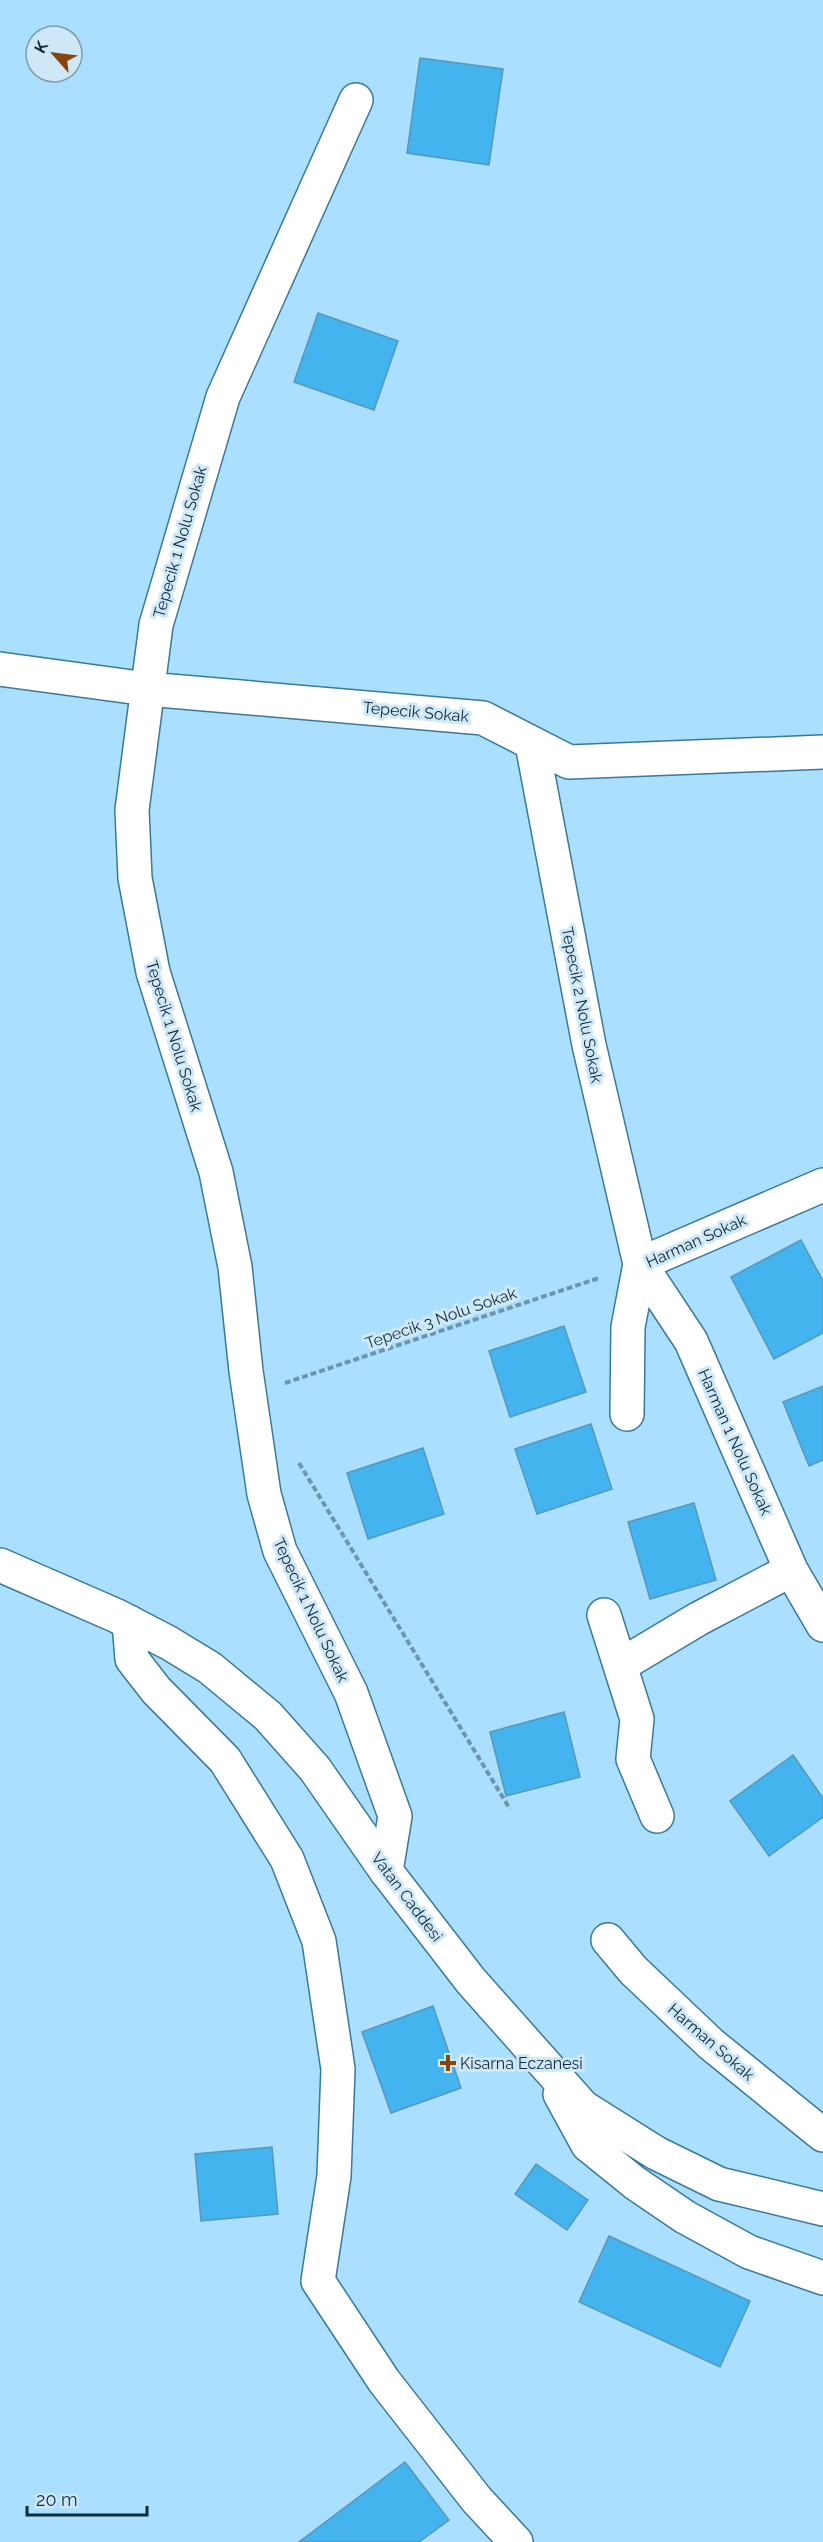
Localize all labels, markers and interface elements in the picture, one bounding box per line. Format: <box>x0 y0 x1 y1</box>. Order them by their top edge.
north arrow <box>24 24 84 84</box>
text: K <box>30 38 52 56</box>
street label: Tepecik 1 Nolu Sokak <box>149 463 211 620</box>
street label: Tepecik Sokak <box>362 698 470 726</box>
street label: Tepecik 2 Nolu Sokak <box>558 925 607 1085</box>
street label: Tepecik 1 Nolu Sokak <box>142 958 206 1114</box>
street label: Harman Sokak <box>643 1210 750 1272</box>
street label: Tepecik 3 Nolu Sokak <box>363 1283 520 1353</box>
street label: Harman 1 Nolu Sokak <box>694 1366 776 1519</box>
street label: Tepecik 1 Nolu Sokak <box>269 1535 353 1686</box>
street label: Vatan Caddesi <box>367 1849 447 1945</box>
street label: Harman Sokak <box>664 1999 758 2085</box>
place label: Kisarna Eczanesi <box>460 2054 583 2073</box>
marker: Kisarna Eczanesi <box>441 2056 455 2070</box>
scale bar <box>27 2479 147 2517</box>
text: 20 m <box>36 2489 78 2510</box>

